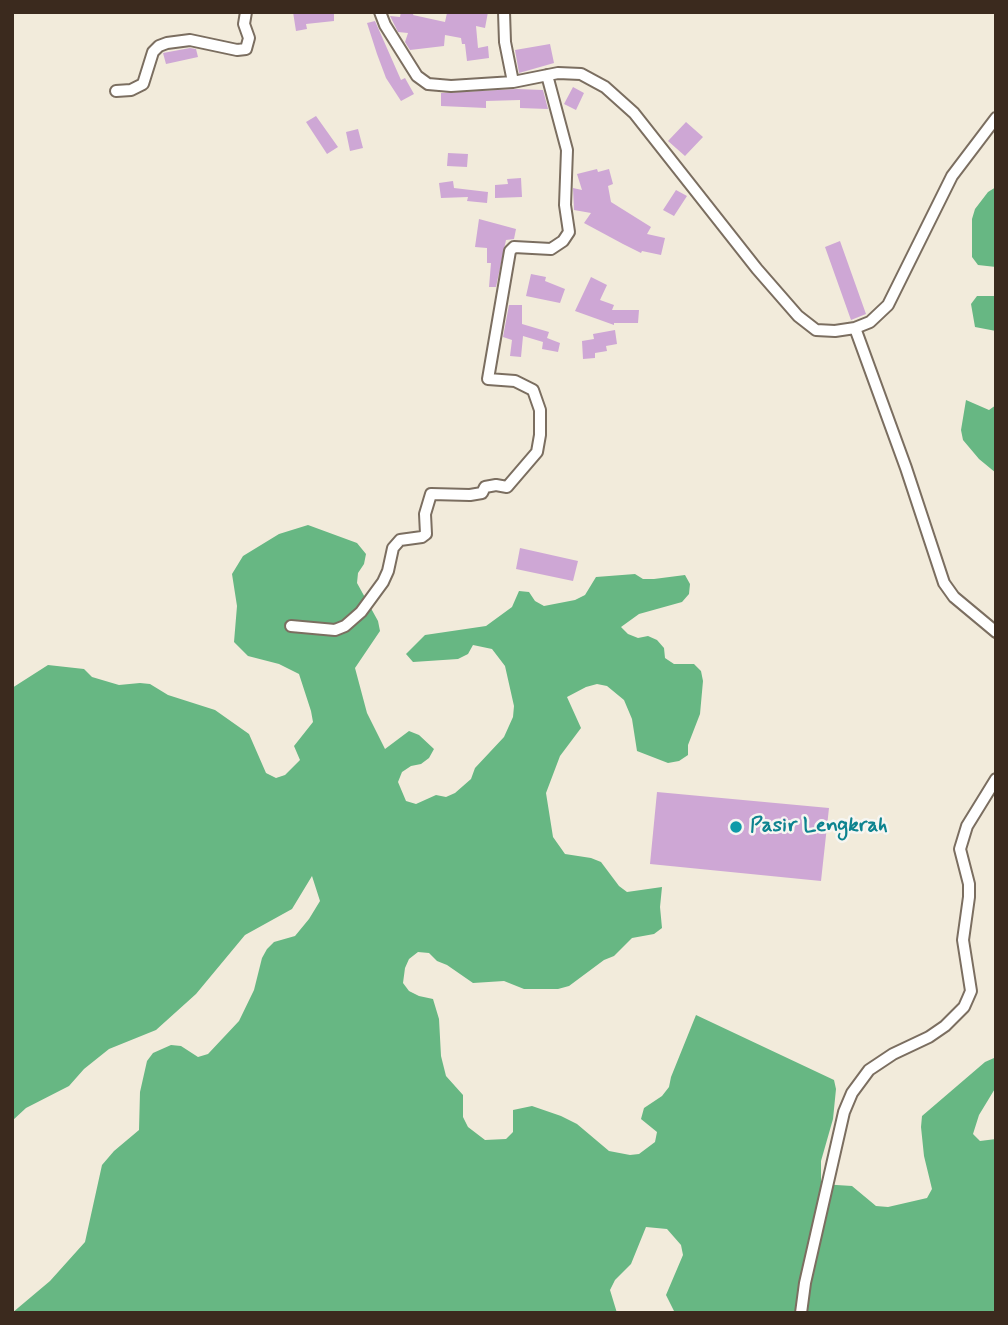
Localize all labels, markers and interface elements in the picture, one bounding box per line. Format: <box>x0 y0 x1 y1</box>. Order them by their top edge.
place label: Pasir Lengkrah <box>750 814 888 840</box>
marker: Pasir Lengkrah <box>728 819 744 835</box>

